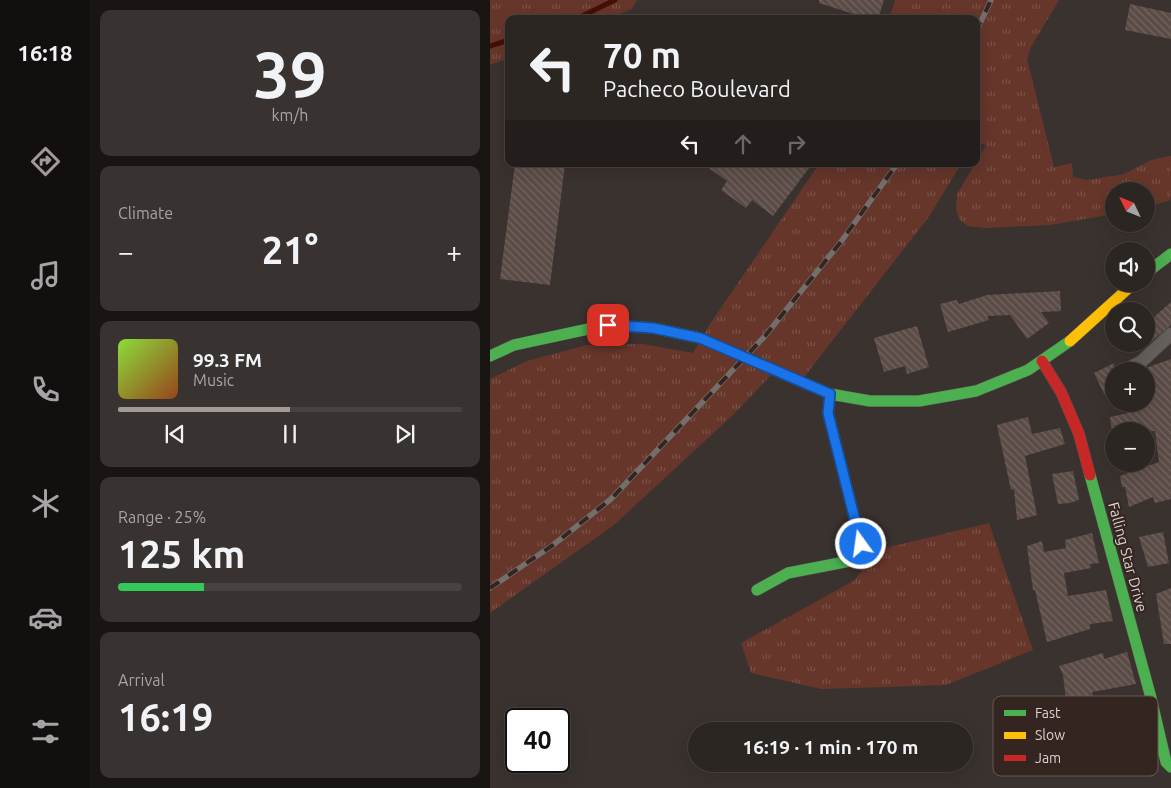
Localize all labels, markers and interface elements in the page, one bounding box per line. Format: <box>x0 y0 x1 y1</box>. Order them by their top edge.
icon: left <box>520 35 585 100</box>
text: 70 m <box>603 35 681 75</box>
text: 39 <box>253 37 327 110</box>
text: 16:18 <box>17 40 73 65</box>
text: Pacheco Boulevard <box>603 76 791 101</box>
text: km/h <box>272 106 308 124</box>
icon: left <box>676 130 704 158</box>
icon: ahead <box>729 130 757 158</box>
icon: right <box>782 130 810 158</box>
icon: directions <box>28 144 63 179</box>
north arrow <box>1105 182 1155 232</box>
map controls <box>1105 182 1155 472</box>
text: Climate <box>118 204 173 222</box>
text: 21° <box>262 229 318 271</box>
text: − <box>118 236 134 267</box>
text: + <box>446 236 462 267</box>
button: sound <box>1105 242 1155 292</box>
icon: music <box>28 258 63 293</box>
button: search <box>1105 302 1155 352</box>
pin <box>587 304 629 346</box>
icon: arrive <box>594 311 622 339</box>
text: 99.3 FM <box>193 349 262 371</box>
button: + <box>1105 362 1155 412</box>
text: Music <box>193 371 234 389</box>
icon: phone <box>28 372 63 407</box>
icon: previous <box>161 420 189 448</box>
icon: pause <box>276 420 304 448</box>
icon: next <box>391 420 419 448</box>
button: − <box>1105 422 1155 472</box>
icon: climate <box>28 486 63 521</box>
street label: Falling Star Drive <box>1105 500 1151 614</box>
text: Range · 25% <box>118 508 206 526</box>
position arrow <box>834 517 886 569</box>
text: 125 km <box>118 533 245 575</box>
icon: car <box>28 600 63 635</box>
text: Arrival <box>118 671 165 689</box>
text: 16:19 <box>118 696 213 738</box>
legend <box>993 696 1158 776</box>
text: Fast <box>1035 705 1061 721</box>
speed limit sign: 40 <box>505 708 570 773</box>
icon: filters <box>28 714 63 749</box>
text: Slow <box>1035 727 1065 743</box>
text: 16:19 · 1 min · 170 m <box>743 736 918 758</box>
text: Jam <box>1035 750 1061 766</box>

